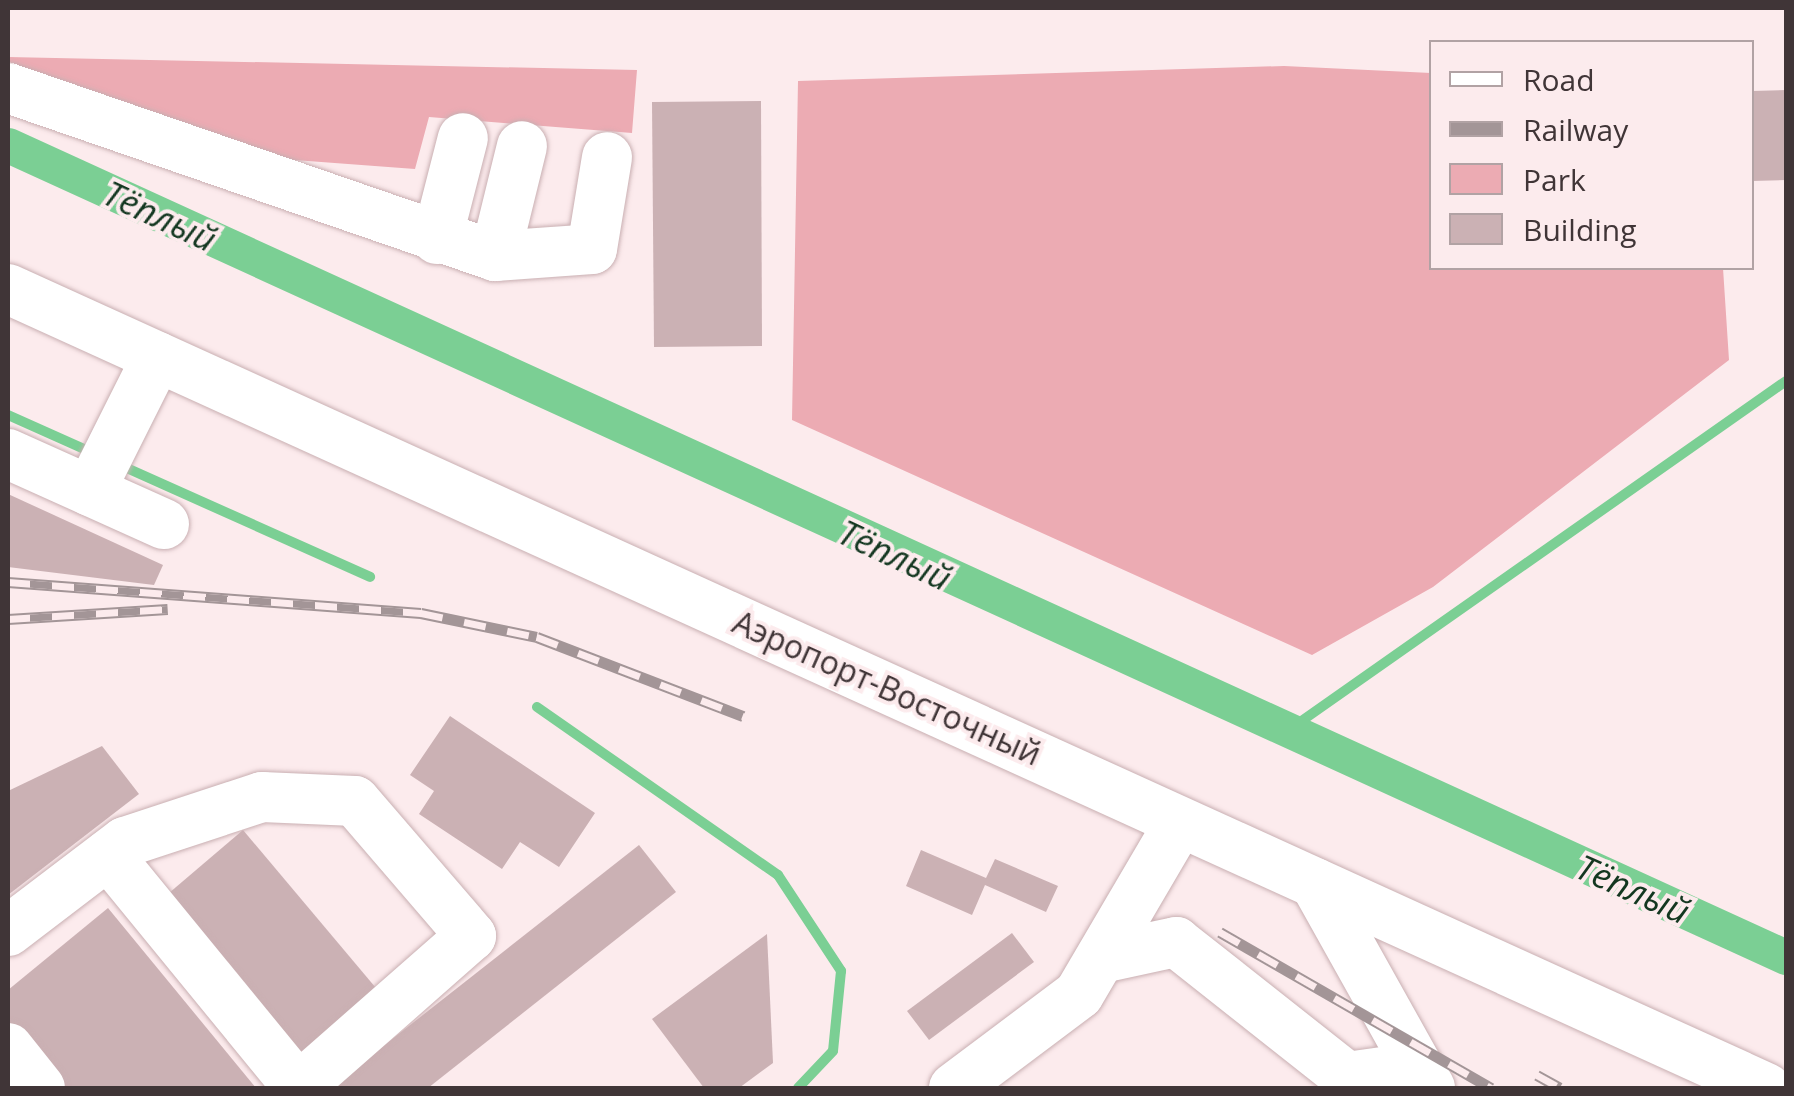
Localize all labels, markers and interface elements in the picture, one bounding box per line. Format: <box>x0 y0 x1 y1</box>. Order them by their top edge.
legend <box>1429 40 1754 270</box>
text: Road <box>1523 59 1595 100</box>
text: Railway <box>1523 109 1628 150</box>
text: Park <box>1523 159 1586 200</box>
water label: Тёплый <box>97 172 223 260</box>
text: Building <box>1523 209 1637 250</box>
water label: Тёплый <box>832 511 958 599</box>
street label: Аэропорт-Восточный <box>727 603 1047 773</box>
water label: Тёплый <box>1570 846 1696 932</box>

